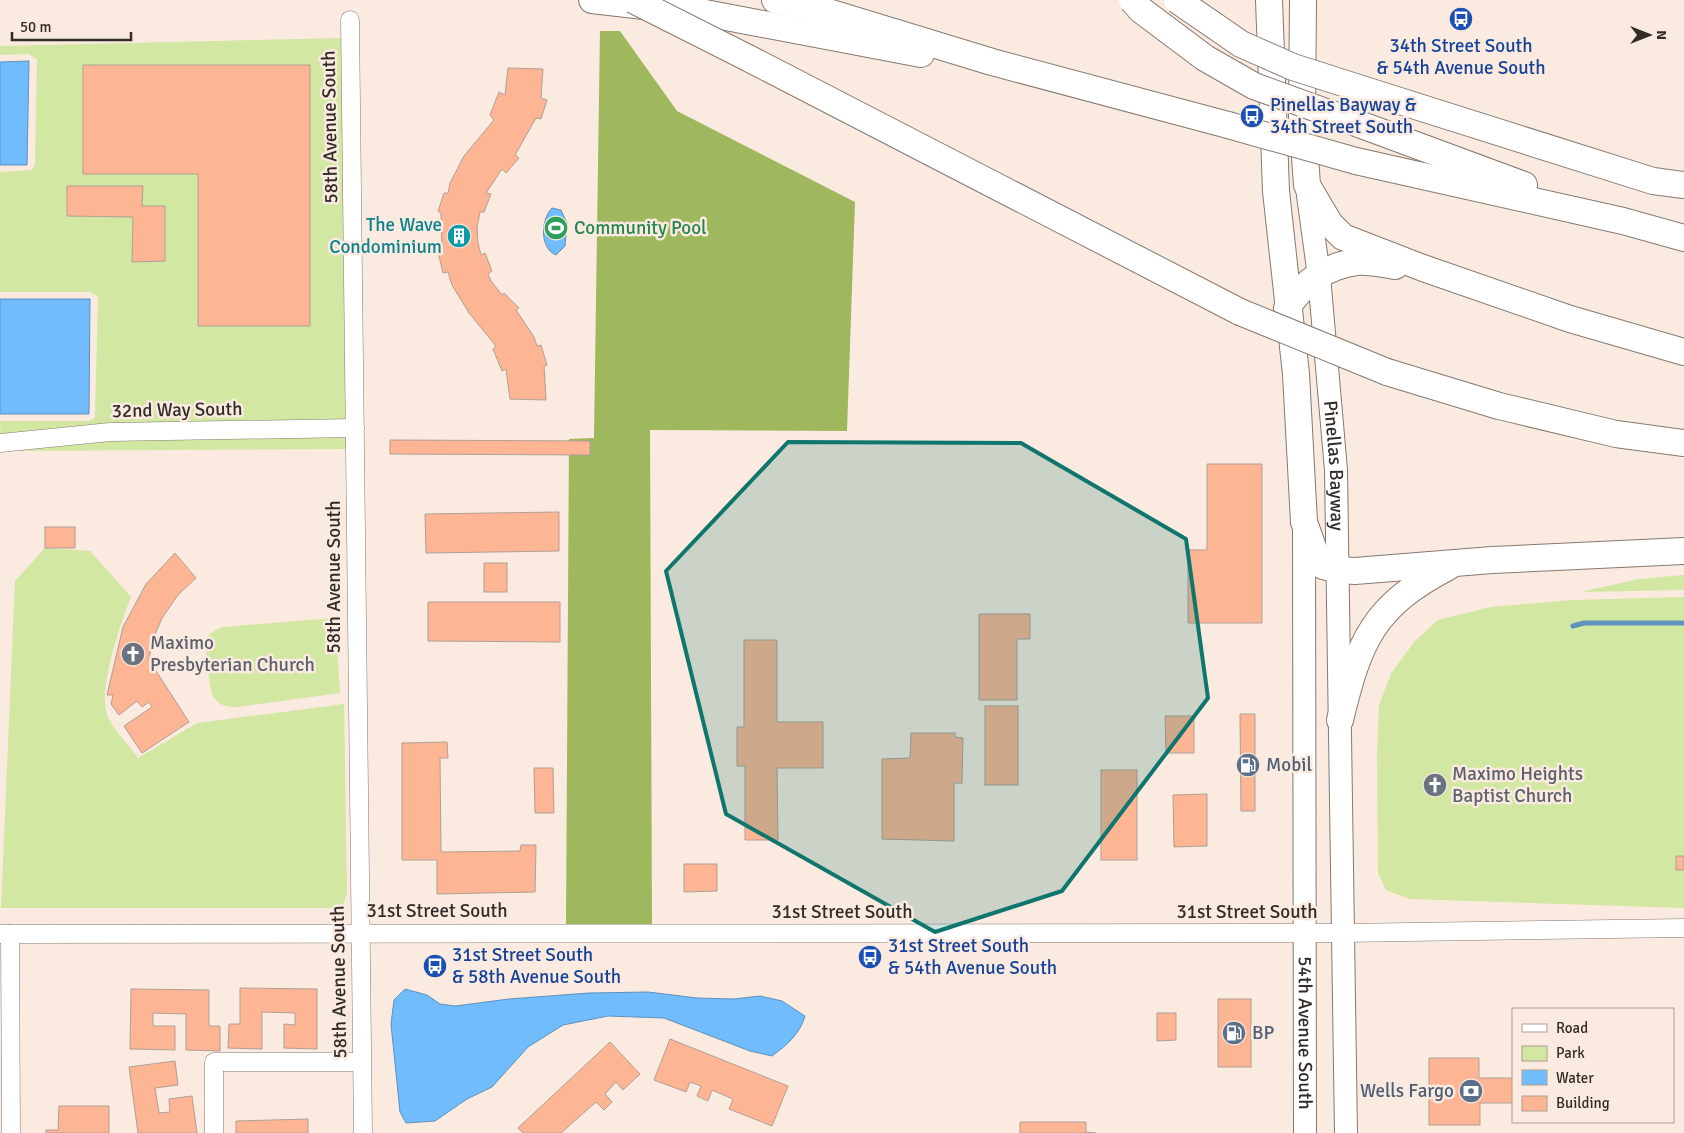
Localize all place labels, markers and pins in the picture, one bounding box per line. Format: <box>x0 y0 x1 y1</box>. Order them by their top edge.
bus stop icon: 34th Street South & 54th Avenue South <box>1448 6 1474 32</box>
place label: 34th Street South & 54th Avenue South <box>1376 34 1546 80</box>
place label: Pinellas Bayway & 34th Street South <box>1270 93 1417 139</box>
bus stop icon: Pinellas Bayway & 34th Street South <box>1239 103 1265 129</box>
place label: The Wave Condominium <box>329 213 442 259</box>
sports icon: Community Pool <box>543 215 569 241</box>
place label: Community Pool <box>574 216 707 240</box>
building icon: The Wave Condominium <box>446 223 472 249</box>
place label: Maximo Presbyterian Church <box>150 631 315 677</box>
church icon: Maximo Presbyterian Church <box>120 641 146 667</box>
fuel station icon: Mobil <box>1235 752 1261 778</box>
place label: Mobil <box>1266 753 1312 777</box>
place label: Maximo Heights Baptist Church <box>1452 762 1583 808</box>
church icon: Maximo Heights Baptist Church <box>1422 772 1448 798</box>
place label: 31st Street South & 54th Avenue South <box>888 934 1057 980</box>
place label: 31st Street South & 58th Avenue South <box>452 943 621 989</box>
bus stop icon: 31st Street South & 54th Avenue South <box>857 944 883 970</box>
bus stop icon: 31st Street South & 58th Avenue South <box>422 953 448 979</box>
fuel station icon: BP <box>1221 1020 1247 1046</box>
place label: BP <box>1252 1021 1274 1045</box>
bank icon: Wells Fargo <box>1458 1078 1484 1104</box>
place label: Wells Fargo <box>1360 1079 1454 1103</box>

